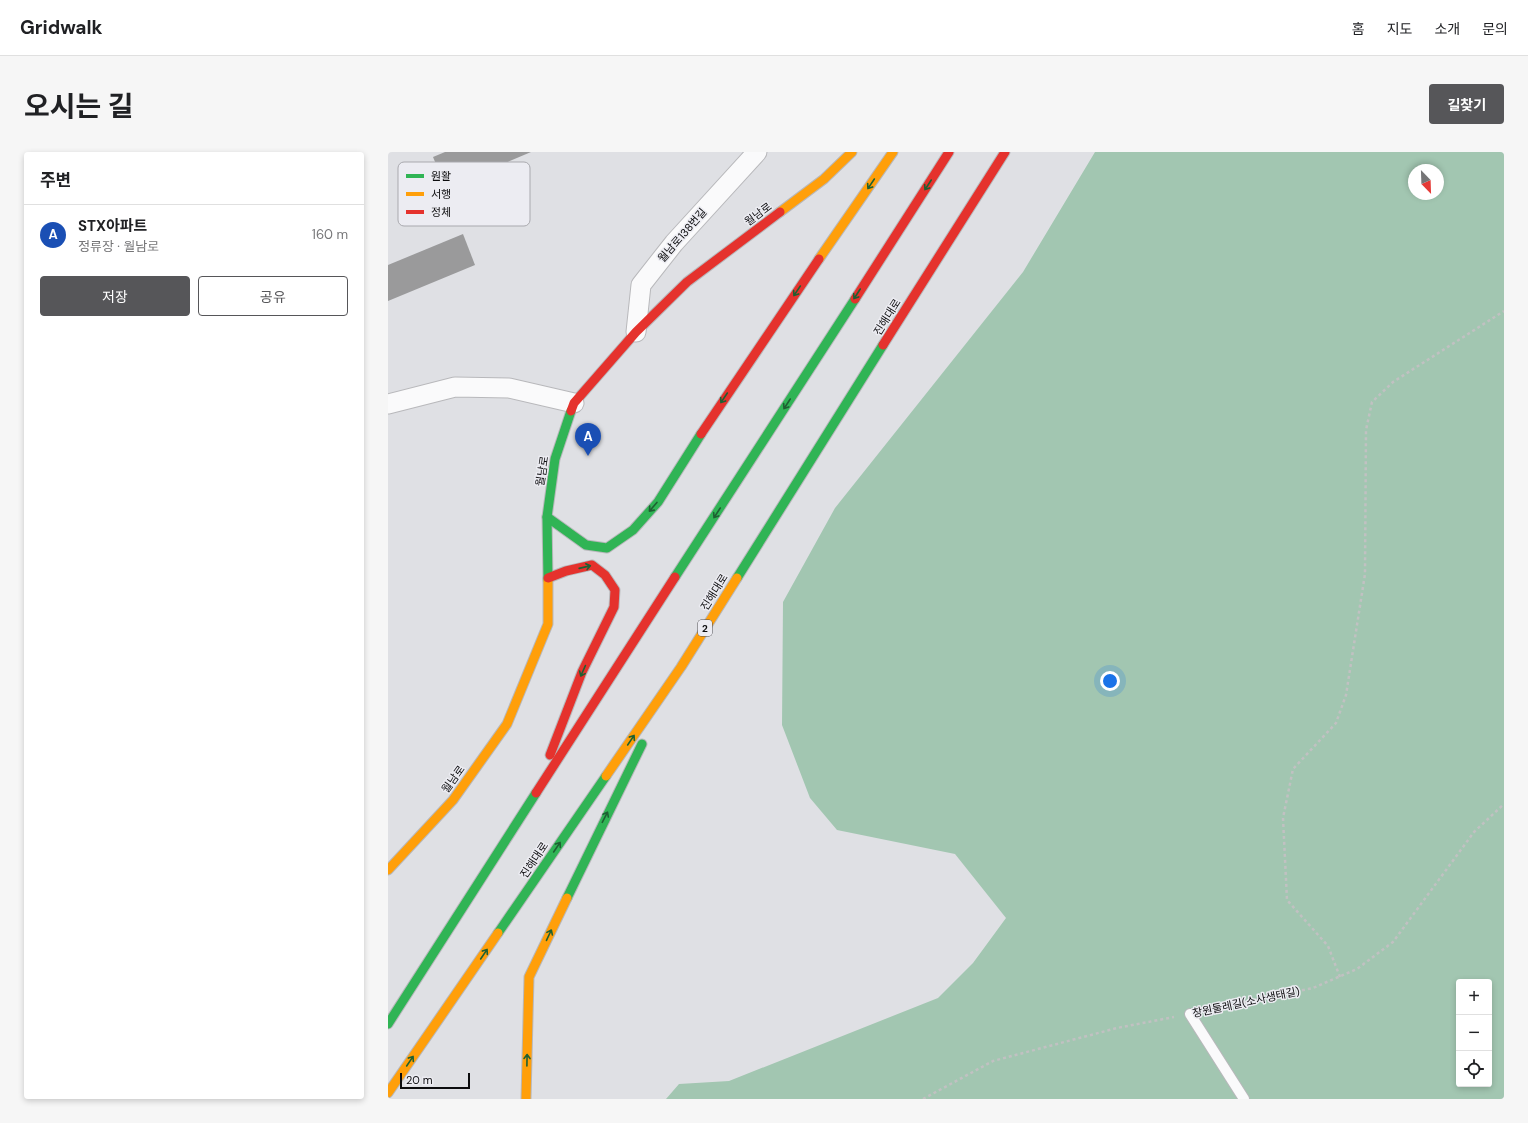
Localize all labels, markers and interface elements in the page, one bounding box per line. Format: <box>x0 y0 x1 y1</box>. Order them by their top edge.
text: Gridwalk <box>20 15 102 40</box>
text: 홈 <box>1352 20 1365 38</box>
text: 지도 <box>1387 20 1412 38</box>
text: 소개 <box>1434 20 1460 38</box>
text: 문의 <box>1482 20 1508 38</box>
button: 길찾기 <box>1429 84 1504 124</box>
text: 오시는 길 <box>24 88 134 125</box>
legend <box>398 162 530 226</box>
north arrow <box>1408 164 1444 200</box>
text: 주변 <box>40 169 71 191</box>
text: 원활 <box>431 169 451 183</box>
one-way arrow <box>867 178 875 189</box>
one-way arrow <box>923 179 931 191</box>
text: 서행 <box>431 187 451 201</box>
street label: 월남로 <box>742 199 774 229</box>
text: 정체 <box>431 205 451 219</box>
street label: 월남로138번길 <box>655 205 709 265</box>
text: STX아파트 <box>78 216 147 236</box>
text: A <box>48 226 58 243</box>
text: 160 m <box>312 226 348 243</box>
text: 정류장 · 월남로 <box>78 238 159 255</box>
button: 저장 <box>40 276 190 316</box>
button: 공유 <box>198 276 348 316</box>
one-way arrow <box>793 286 801 297</box>
one-way arrow <box>853 288 861 299</box>
street label: 진해대로 <box>870 296 904 338</box>
one-way arrow <box>720 393 728 404</box>
one-way arrow <box>783 398 791 409</box>
pin: A <box>575 423 601 456</box>
street label: 월남로 <box>533 455 551 487</box>
one-way arrow <box>648 502 657 513</box>
one-way arrow <box>712 507 720 519</box>
one-way arrow <box>578 562 591 570</box>
street label: 진해대로 <box>697 571 731 613</box>
road number: 2 <box>698 620 712 636</box>
one-way arrow <box>579 665 586 677</box>
your location <box>1100 671 1120 691</box>
one-way arrow <box>627 735 635 746</box>
street label: 월남로 <box>438 763 468 795</box>
one-way arrow <box>602 812 609 824</box>
street label: 진해대로 <box>517 839 551 881</box>
one-way arrow <box>554 841 562 853</box>
one-way arrow <box>546 929 553 941</box>
one-way arrow <box>480 949 488 960</box>
map controls <box>1456 979 1492 1087</box>
button: + <box>1456 979 1492 1015</box>
street label: 창원둘레길(소사생태길) <box>1191 984 1301 1020</box>
button: − <box>1456 1015 1492 1051</box>
button: locate <box>1456 1051 1492 1087</box>
one-way arrow <box>523 1054 531 1067</box>
one-way arrow <box>406 1056 414 1067</box>
scale bar <box>400 1071 470 1090</box>
text: 20 m <box>406 1073 432 1087</box>

